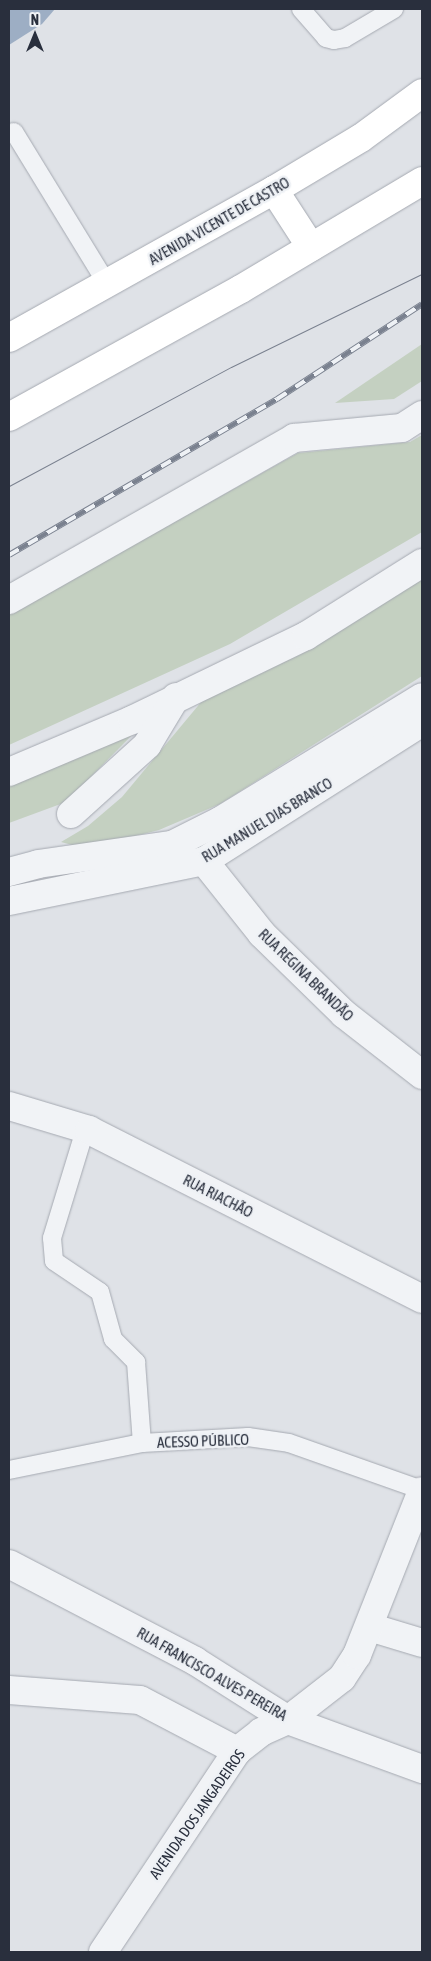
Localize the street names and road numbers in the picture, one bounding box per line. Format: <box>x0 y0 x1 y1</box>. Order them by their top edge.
street label: AVENIDA VICENTE DE CASTRO <box>145 173 293 269</box>
street label: RUA MANUEL DIAS BRANCO <box>198 774 336 866</box>
street label: RUA REGINA BRANDÃO <box>255 925 357 1025</box>
street label: RUA RIACHÃO <box>180 1171 256 1221</box>
street label: ACESSO PÚBLICO <box>157 1430 249 1452</box>
street label: RUA FRANCISCO ALVES PEREIRA <box>134 1624 290 1724</box>
street label: AVENIDA DOS JANGADEIROS <box>145 1746 249 1882</box>

